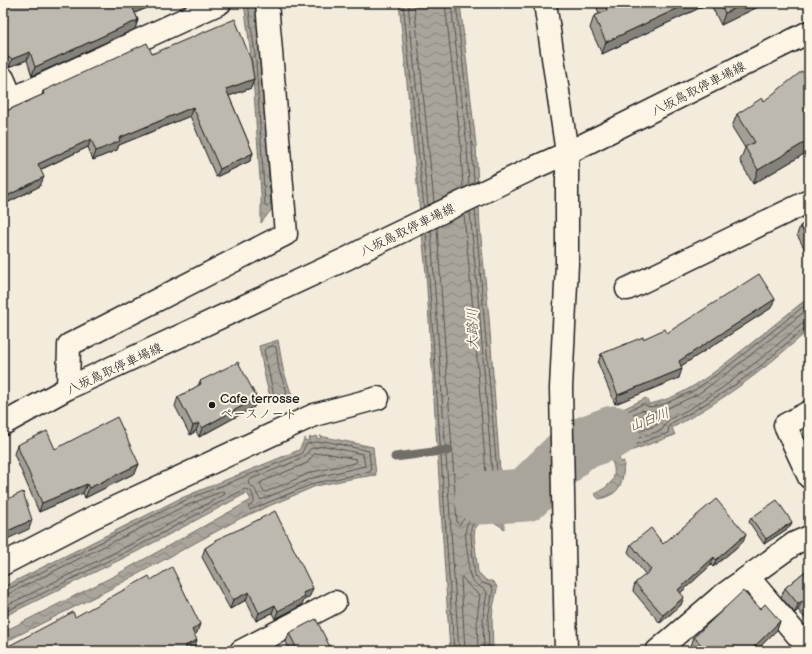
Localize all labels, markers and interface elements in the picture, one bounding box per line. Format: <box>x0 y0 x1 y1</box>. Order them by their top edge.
street label: 八坂鳥取停車場線 <box>648 58 749 120</box>
street label: 八坂鳥取停車場線 <box>357 199 459 260</box>
water label: 大路川 <box>464 308 481 350</box>
street label: 八坂鳥取停車場線 <box>64 339 166 398</box>
place label: Cafe terrosse ペースノート <box>220 391 300 422</box>
marker: Cafe terrosse ペースノート <box>207 400 217 410</box>
water label: 山白川 <box>627 404 672 435</box>

